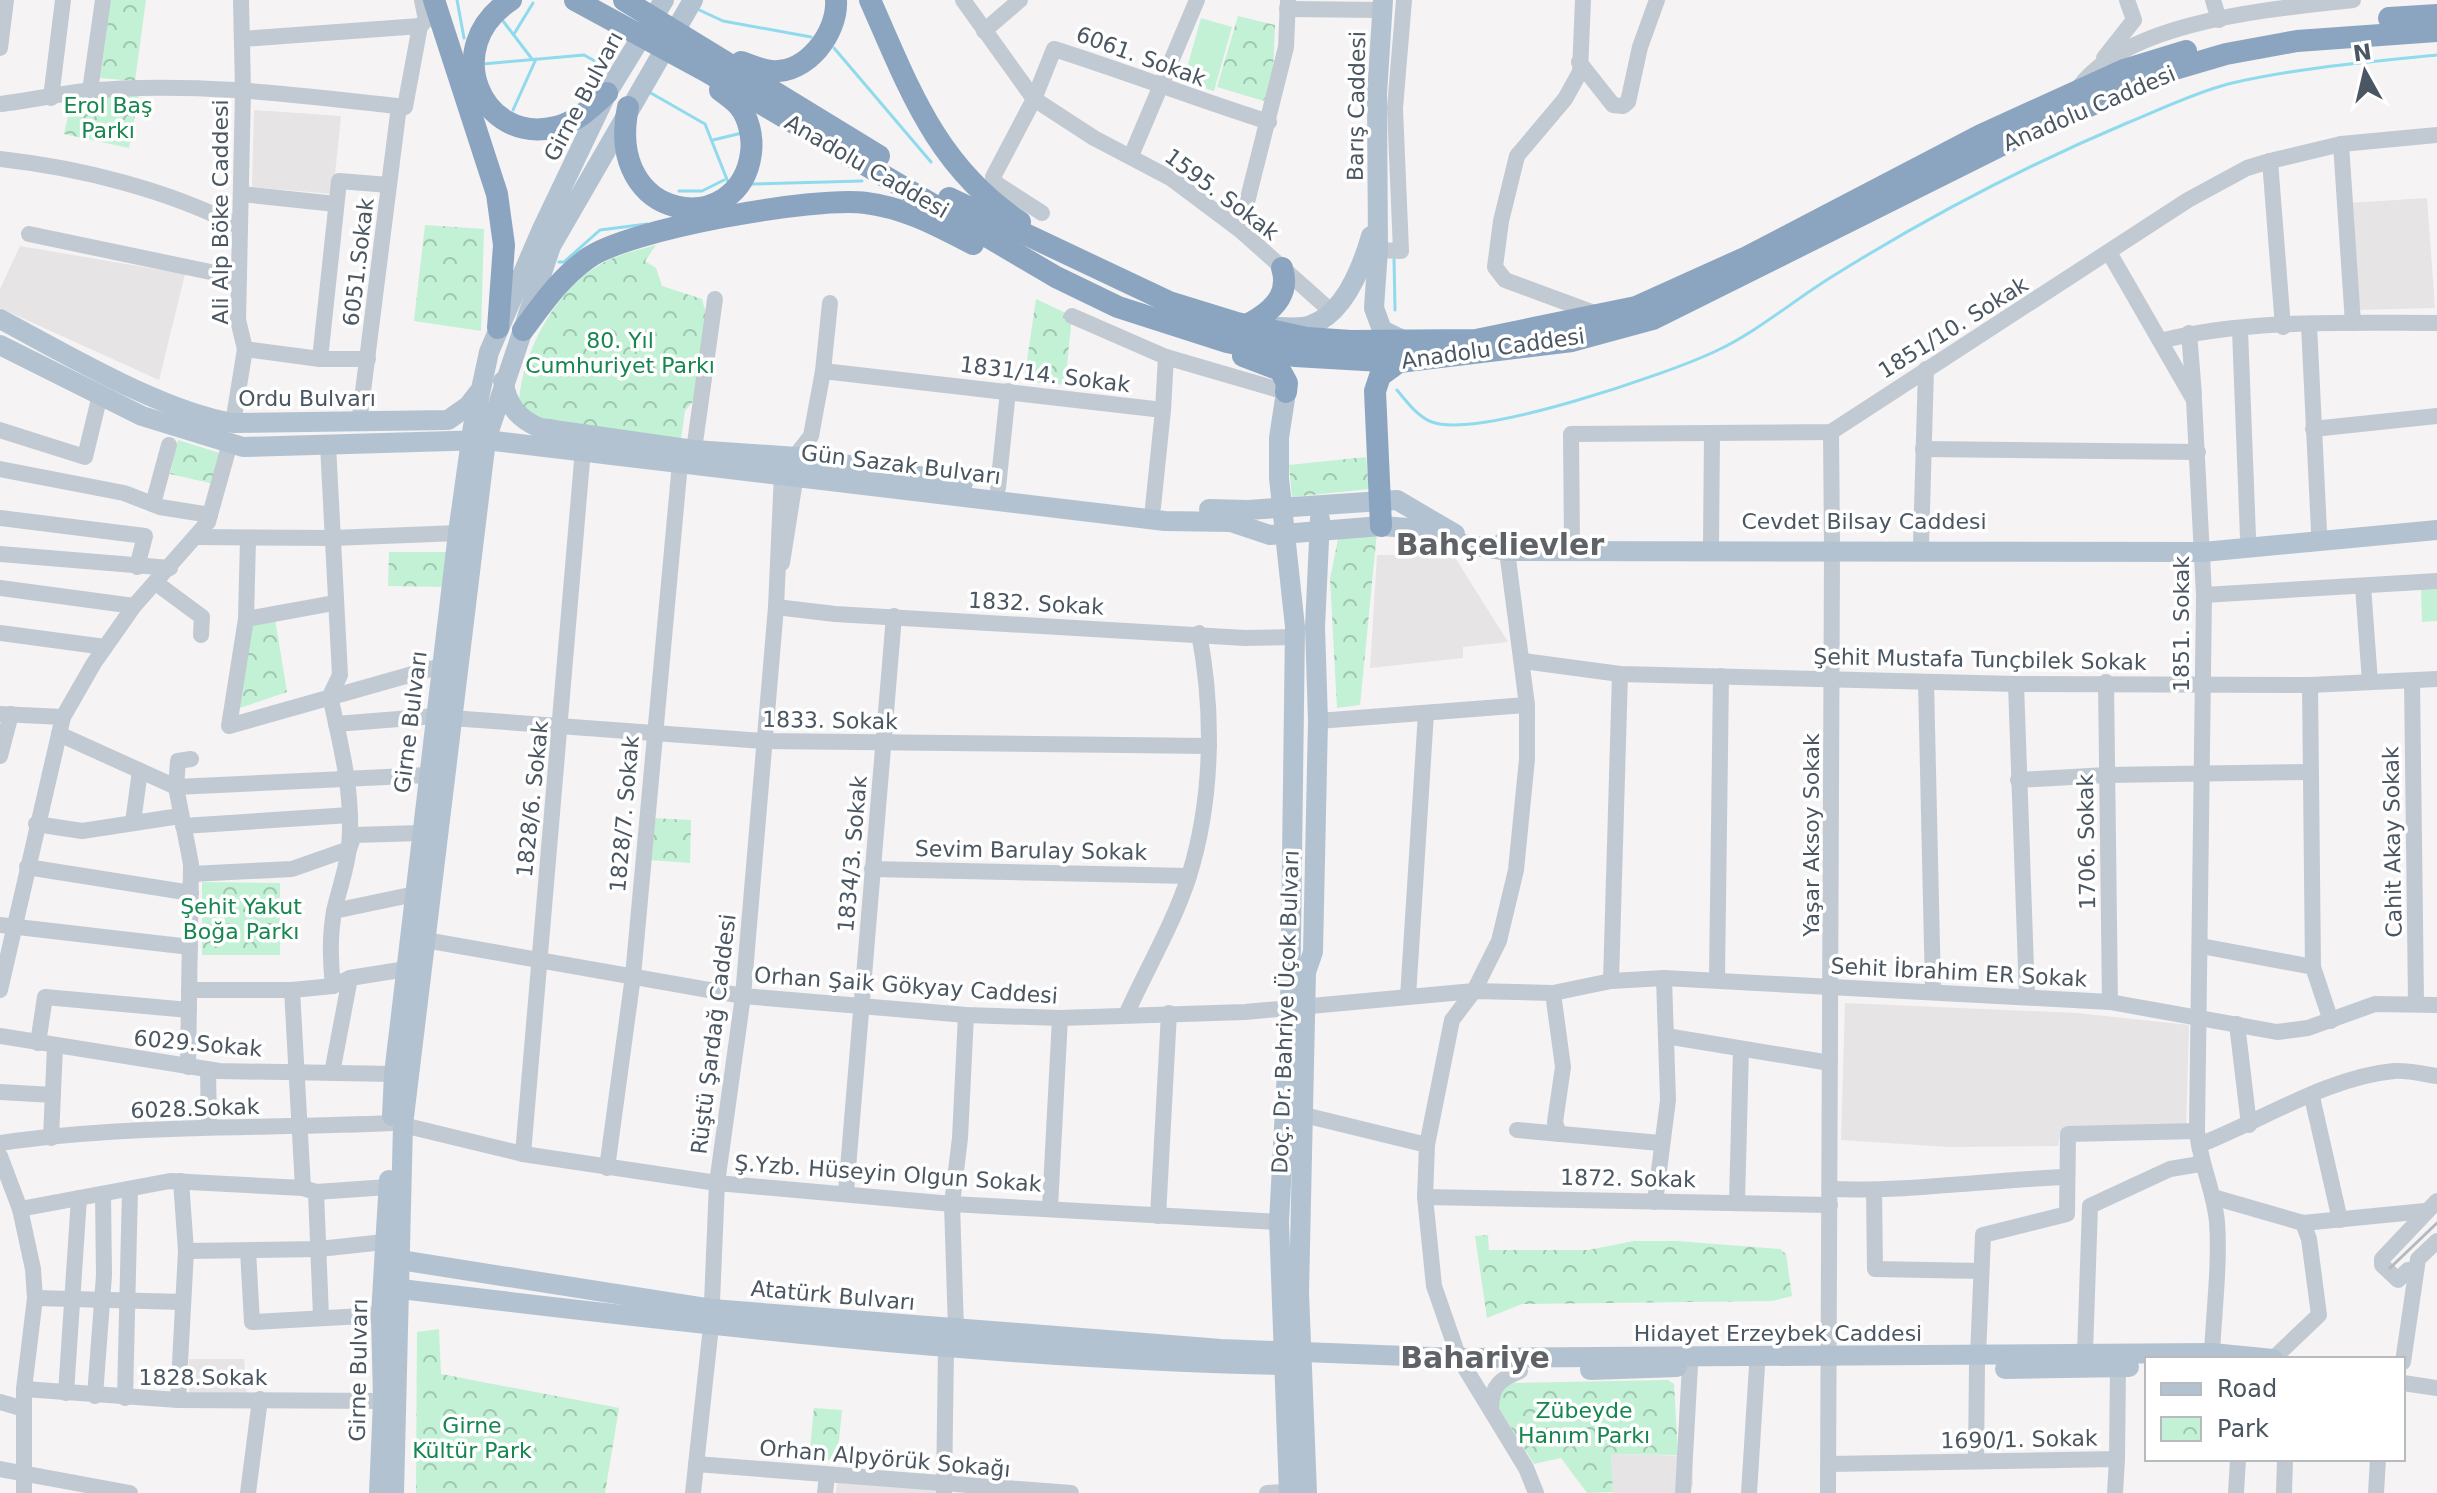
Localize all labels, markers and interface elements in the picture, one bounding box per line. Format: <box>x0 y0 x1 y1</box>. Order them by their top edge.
street label: 6061. Sokak <box>1073 21 1209 92</box>
street label: Girne Bulvarı <box>539 27 628 165</box>
street label: Barış Caddesi <box>1343 31 1370 181</box>
north arrow <box>2325 32 2405 112</box>
text: N <box>2351 39 2373 66</box>
street label: Anadolu Caddesi <box>1999 61 2179 156</box>
park label: Erol Baş Parkı <box>63 93 153 143</box>
street label: Ali Alp Böke Caddesi <box>208 99 233 325</box>
street label: Anadolu Caddesi <box>780 109 953 223</box>
street label: 1595. Sokak <box>1160 143 1284 245</box>
street label: 6051.Sokak <box>338 196 379 328</box>
street label: 1851/10. Sokak <box>1874 271 2033 383</box>
street label: Anadolu Caddesi <box>1400 323 1586 374</box>
park label: 80. Yıl Cumhuriyet Parkı <box>525 328 715 378</box>
street label: 1831/14. Sokak <box>958 352 1132 397</box>
street label: Ordu Bulvarı <box>238 386 376 411</box>
street label: Gün Sazak Bulvarı <box>800 440 1002 489</box>
street label: Cevdet Bilsay Caddesi <box>1741 509 1987 534</box>
district label: Bahçelievler <box>1396 527 1604 562</box>
street label: 1851. Sokak <box>2169 556 2194 692</box>
street label: 1832. Sokak <box>967 587 1105 620</box>
street label: Şehit Mustafa Tunçbilek Sokak <box>1813 644 2147 675</box>
street label: Girne Bulvarı <box>389 650 432 795</box>
street label: 1833. Sokak <box>762 707 898 734</box>
street label: 1828/6. Sokak <box>512 719 553 879</box>
street label: Yaşar Aksoy Sokak <box>1799 733 1824 938</box>
street label: 1828/7. Sokak <box>605 734 644 894</box>
street label: Cahit Akay Sokak <box>2378 746 2407 938</box>
street label: 1834/3. Sokak <box>833 774 872 934</box>
street label: 1706. Sokak <box>2073 774 2100 910</box>
street label: Sevim Barulay Sokak <box>915 836 1148 865</box>
street label: Doç. Dr. Bahriye Üçok Bulvarı <box>1267 850 1304 1174</box>
park label: Şehit Yakut Boğa Parkı <box>180 894 302 944</box>
street label: Rüştü Şardağ Caddesi <box>686 913 741 1156</box>
street label: Sehit İbrahim ER Sokak <box>1830 953 2088 992</box>
street label: Orhan Şaik Gökyay Caddesi <box>753 962 1059 1009</box>
street label: 6029.Sokak <box>133 1025 264 1062</box>
street label: 6028.Sokak <box>130 1094 260 1123</box>
street label: Ş.Yzb. Hüseyin Olgun Sokak <box>734 1150 1043 1197</box>
street label: 1872. Sokak <box>1560 1165 1696 1192</box>
street label: Atatürk Bulvarı <box>750 1276 916 1315</box>
street label: Girne Bulvarı <box>345 1298 372 1442</box>
street label: Hidayet Erzeybek Caddesi <box>1634 1321 1922 1346</box>
district label: Bahariye <box>1400 1340 1550 1375</box>
legend <box>2145 1357 2405 1461</box>
street label: 1828.Sokak <box>139 1365 268 1390</box>
text: Road <box>2217 1375 2277 1403</box>
park label: Zübeyde Hanım Parkı <box>1518 1398 1650 1448</box>
park label: Girne Kültür Park <box>412 1413 532 1463</box>
text: Park <box>2217 1415 2269 1443</box>
street label: 1690/1. Sokak <box>1940 1426 2098 1453</box>
street label: Orhan Alpyörük Sokağı <box>758 1435 1012 1482</box>

